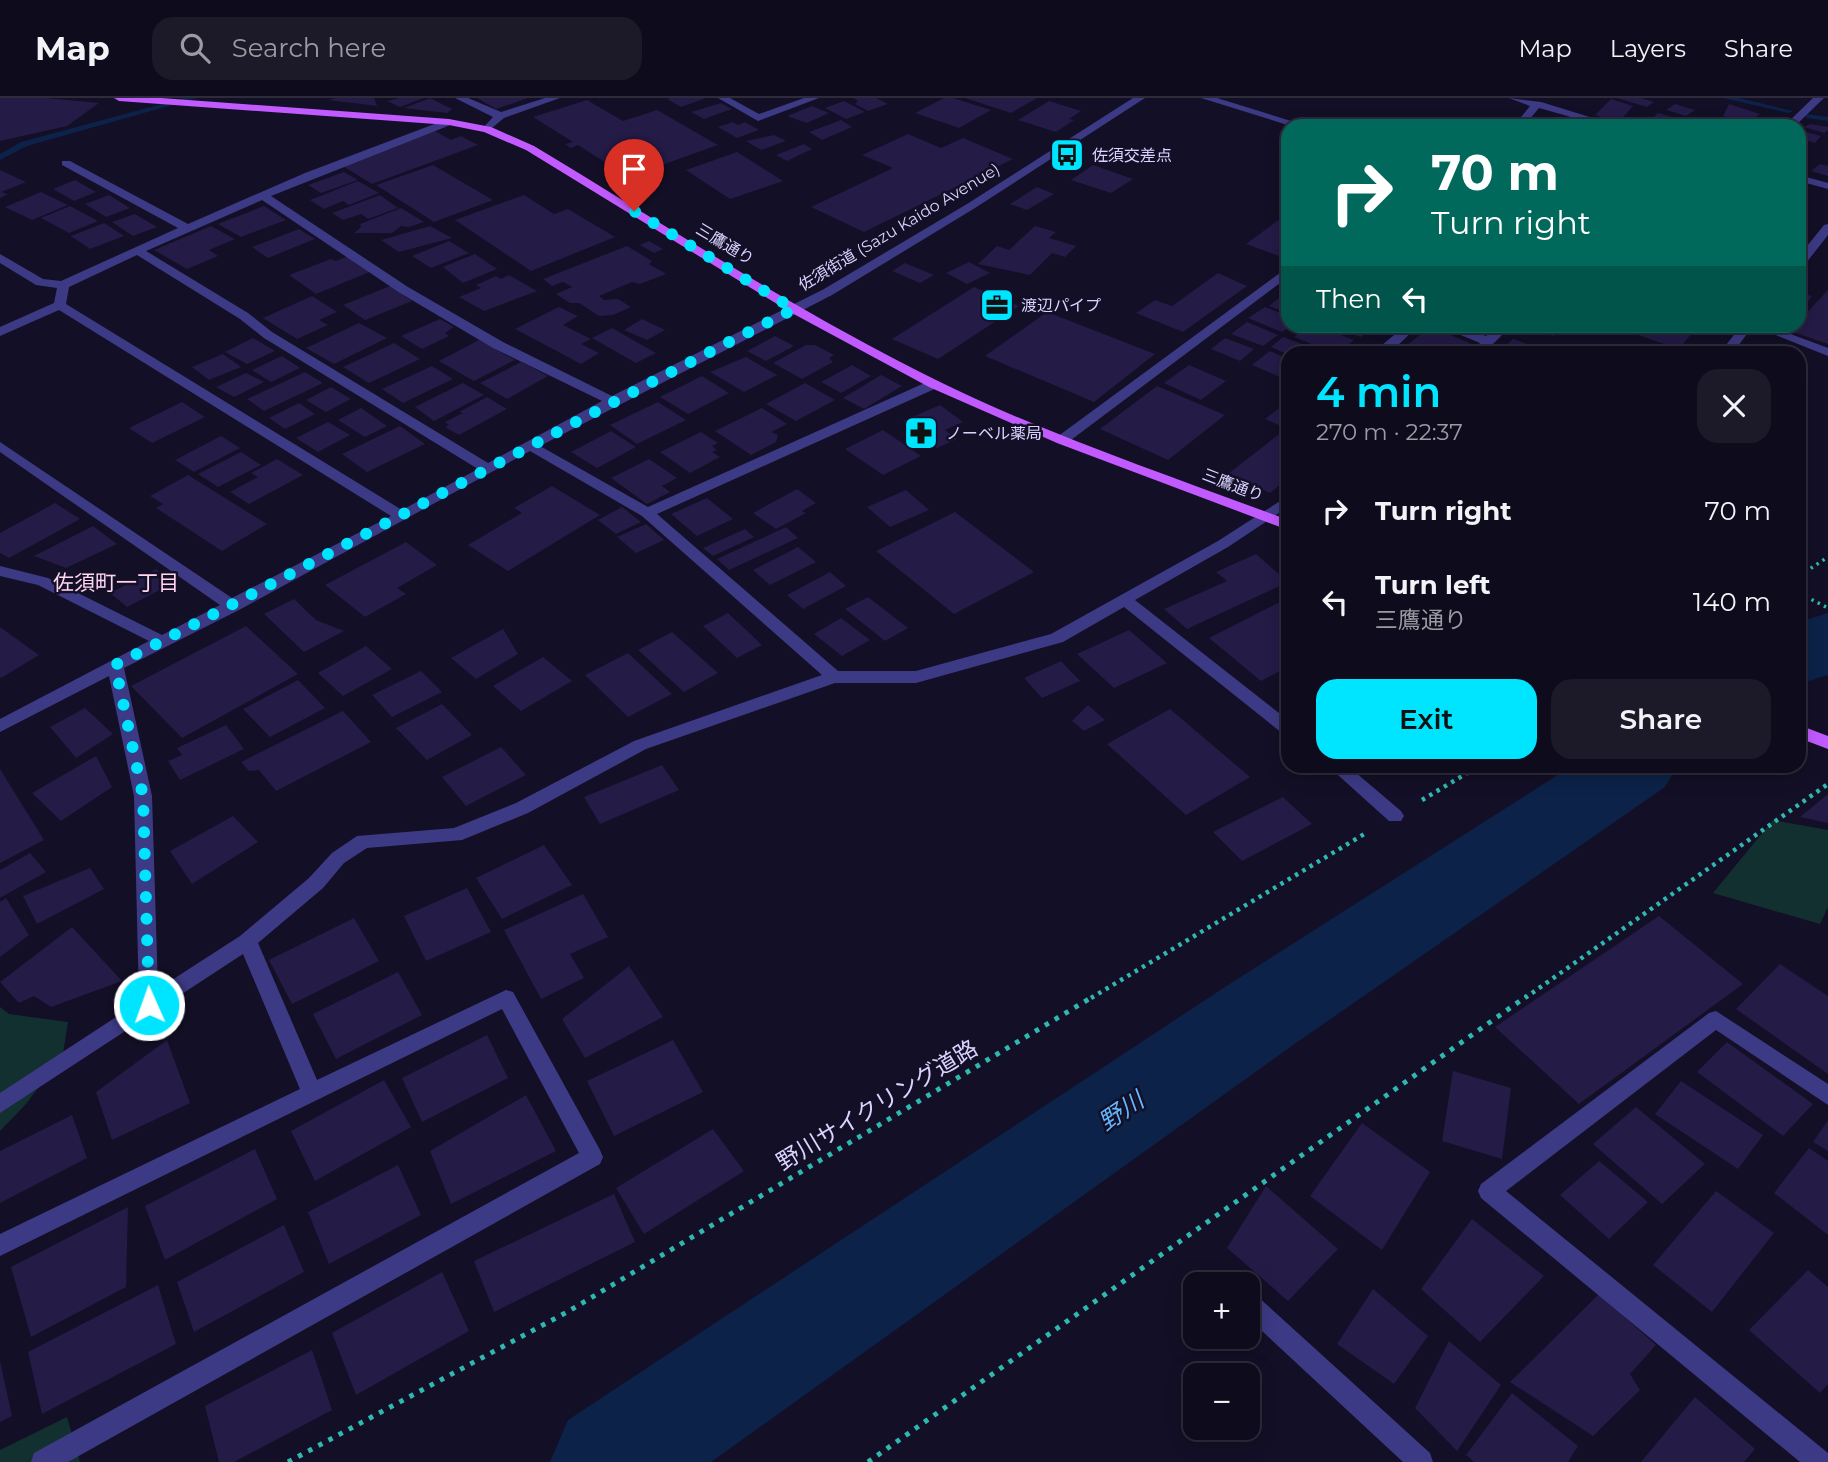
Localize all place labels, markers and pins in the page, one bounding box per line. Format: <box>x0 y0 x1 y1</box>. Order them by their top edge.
bus stop icon: 佐須交差点 <box>1048 136 1086 174</box>
pin <box>604 139 664 211</box>
place label: 佐須交差点 <box>1092 146 1172 165</box>
office icon: 渡辺パイプ <box>978 286 1016 324</box>
place label: 渡辺パイプ <box>1021 296 1101 315</box>
pharmacy icon: ノーベル薬局 <box>902 414 940 452</box>
place label: ノーベル薬局 <box>946 424 1042 443</box>

